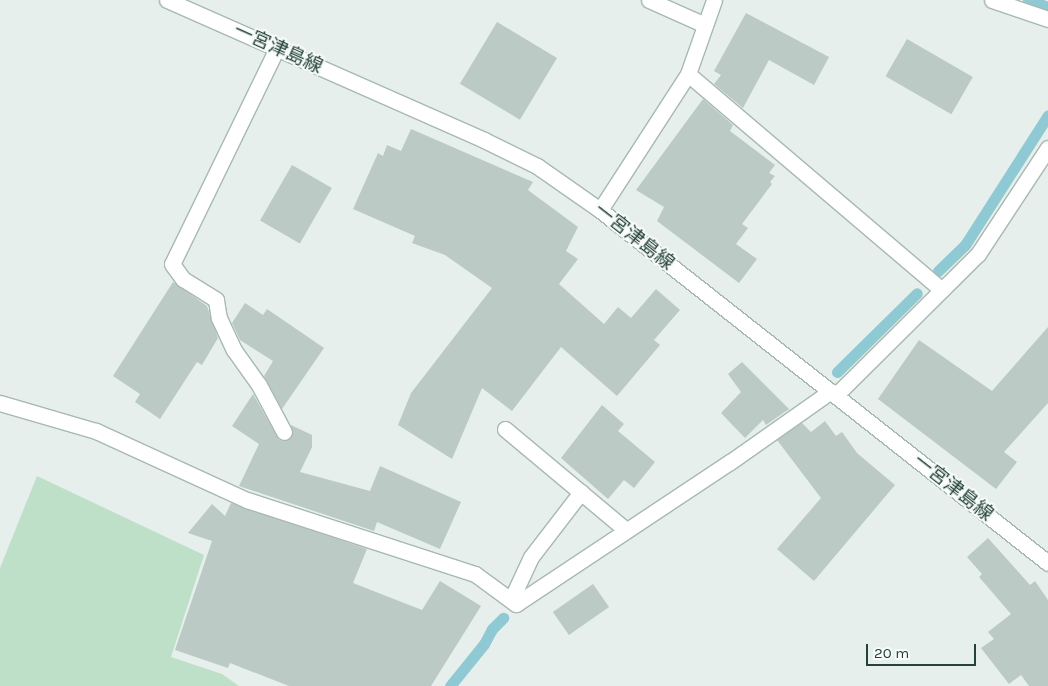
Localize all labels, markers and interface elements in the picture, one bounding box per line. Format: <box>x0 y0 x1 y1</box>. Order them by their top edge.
street label: 一宮津島線 <box>230 19 326 79</box>
street label: 一宮津島線 <box>590 199 678 275</box>
street label: 一宮津島線 <box>909 450 997 526</box>
scale bar <box>868 634 978 666</box>
text: 20 m <box>874 644 909 662</box>

